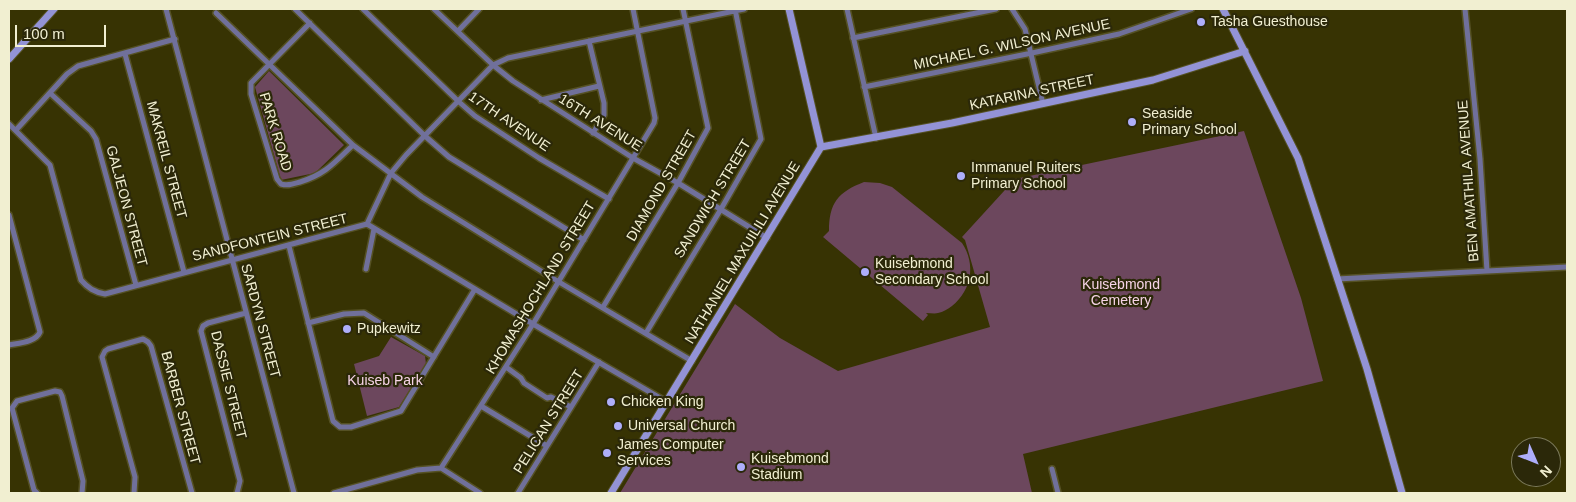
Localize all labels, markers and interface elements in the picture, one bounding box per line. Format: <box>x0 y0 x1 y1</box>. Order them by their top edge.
place label: Tasha Guesthouse <box>1211 14 1328 30</box>
scale bar <box>18 15 109 47</box>
street label: MICHAEL G. WILSON AVENUE <box>912 16 1112 74</box>
marker: Tasha Guesthouse <box>1195 16 1207 28</box>
text: 100 m <box>23 25 65 42</box>
street label: KATARINA STREET <box>968 72 1096 114</box>
street label: 17TH AVENUE <box>465 89 553 155</box>
street label: PARK ROAD <box>255 91 295 173</box>
street label: 16TH AVENUE <box>555 91 645 155</box>
street label: MAKREIL STREET <box>142 100 190 220</box>
street label: BEN AMATHILA AVENUE <box>1455 100 1483 262</box>
place label: Seaside Primary School <box>1142 106 1237 138</box>
marker: Seaside Primary School <box>1126 116 1138 128</box>
street label: DIAMOND STREET <box>623 128 701 244</box>
street label: SANDWICH STREET <box>671 137 755 261</box>
street label: GALJEON STREET <box>102 144 150 268</box>
street label: NATHANIEL MAXUILILI AVENUE <box>682 159 804 347</box>
place label: Immanuel Ruiters Primary School <box>971 160 1081 192</box>
marker: Immanuel Ruiters Primary School <box>955 170 967 182</box>
street label: KHOMASHOCHLAND STREET <box>483 199 599 377</box>
street label: SANDFONTEIN STREET <box>191 211 349 265</box>
place label: Kuisebmond Secondary School <box>875 256 989 288</box>
street label: SARDYN STREET <box>237 262 283 380</box>
marker: Kuisebmond Secondary School <box>859 266 871 278</box>
park label: Kuisebmond Cemetery <box>1082 277 1160 310</box>
place label: Pupkewitz <box>357 321 421 337</box>
marker: Pupkewitz <box>341 323 353 335</box>
street label: DASSIE STREET <box>206 329 250 441</box>
street label: BARBER STREET <box>157 349 203 467</box>
street label: PELICAN STREET <box>510 367 588 477</box>
park label: Kuiseb Park <box>347 373 423 389</box>
place label: Chicken King <box>621 394 703 410</box>
marker: Chicken King <box>605 396 617 408</box>
place label: Universal Church <box>628 418 735 434</box>
marker: Universal Church <box>612 420 624 432</box>
place label: James Computer Services <box>617 437 724 470</box>
north arrow <box>1511 437 1561 487</box>
marker: James Computer Services <box>601 447 613 459</box>
place label: Kuisebmond Stadium <box>751 451 829 484</box>
marker: Kuisebmond Stadium <box>735 461 747 473</box>
text: N <box>1537 463 1555 481</box>

